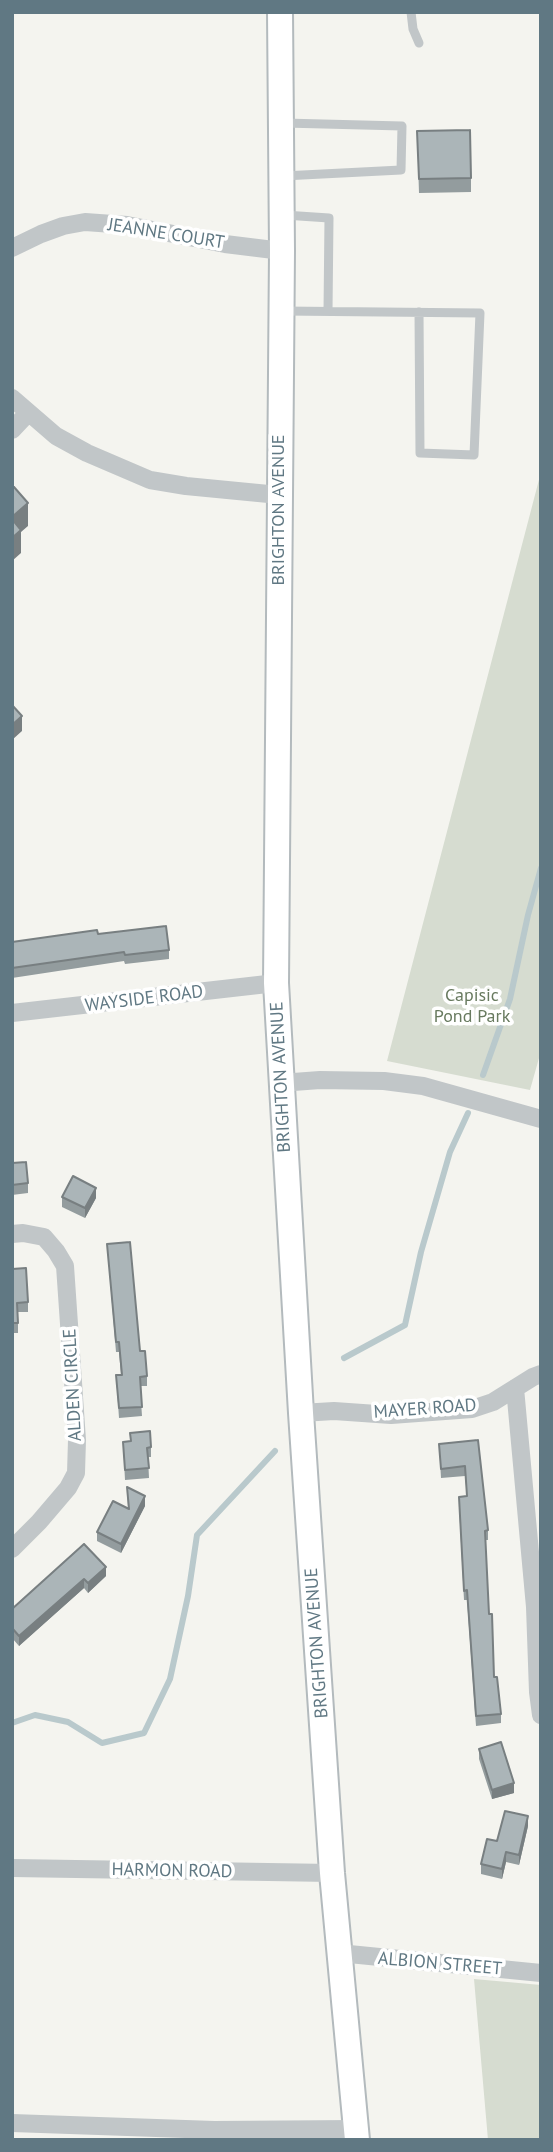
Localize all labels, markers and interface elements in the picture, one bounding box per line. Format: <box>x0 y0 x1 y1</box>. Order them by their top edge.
street label: JEANNE COURT <box>106 214 226 254</box>
street label: BRIGHTON AVENUE <box>268 434 290 586</box>
street label: WAYSIDE ROAD <box>84 981 204 1017</box>
park label: Capisic Pond Park <box>434 985 510 1028</box>
street label: BRIGHTON AVENUE <box>266 1001 296 1153</box>
street label: ALDEN CIRCLE <box>59 1328 87 1442</box>
street label: MAYER ROAD <box>373 1395 477 1423</box>
street label: BRIGHTON AVENUE <box>301 1567 333 1719</box>
street label: HARMON ROAD <box>111 1859 233 1883</box>
street label: ALBION STREET <box>377 1948 503 1980</box>

